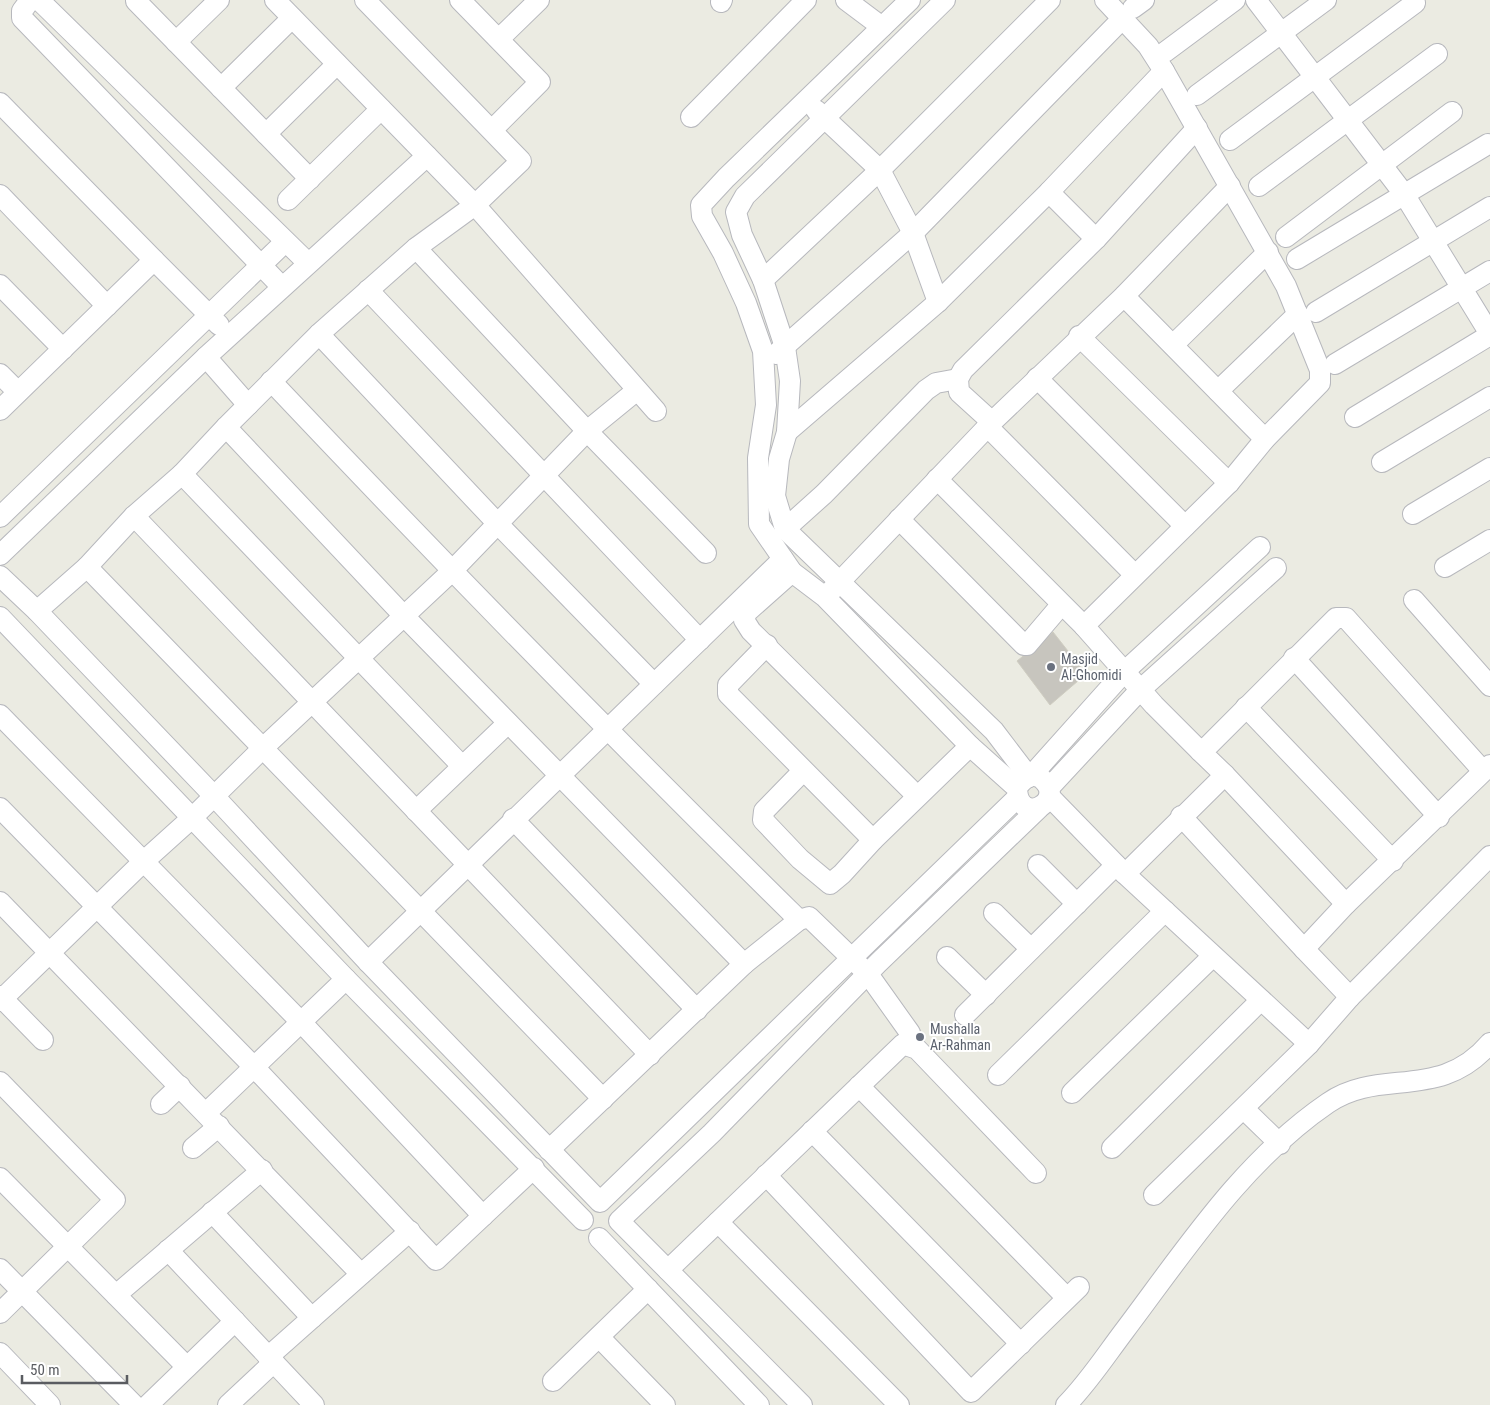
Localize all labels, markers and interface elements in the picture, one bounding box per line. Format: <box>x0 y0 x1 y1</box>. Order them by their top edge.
place label: Masjid Al-Ghomidi <box>1061 651 1122 683</box>
marker: Masjid Al-Ghomidi <box>1045 661 1057 673</box>
place label: Mushalla Ar-Rahman <box>930 1021 991 1053</box>
marker: Mushalla Ar-Rahman <box>914 1031 926 1043</box>
scale bar <box>22 1352 128 1384</box>
text: 50 m <box>30 1361 60 1379</box>

